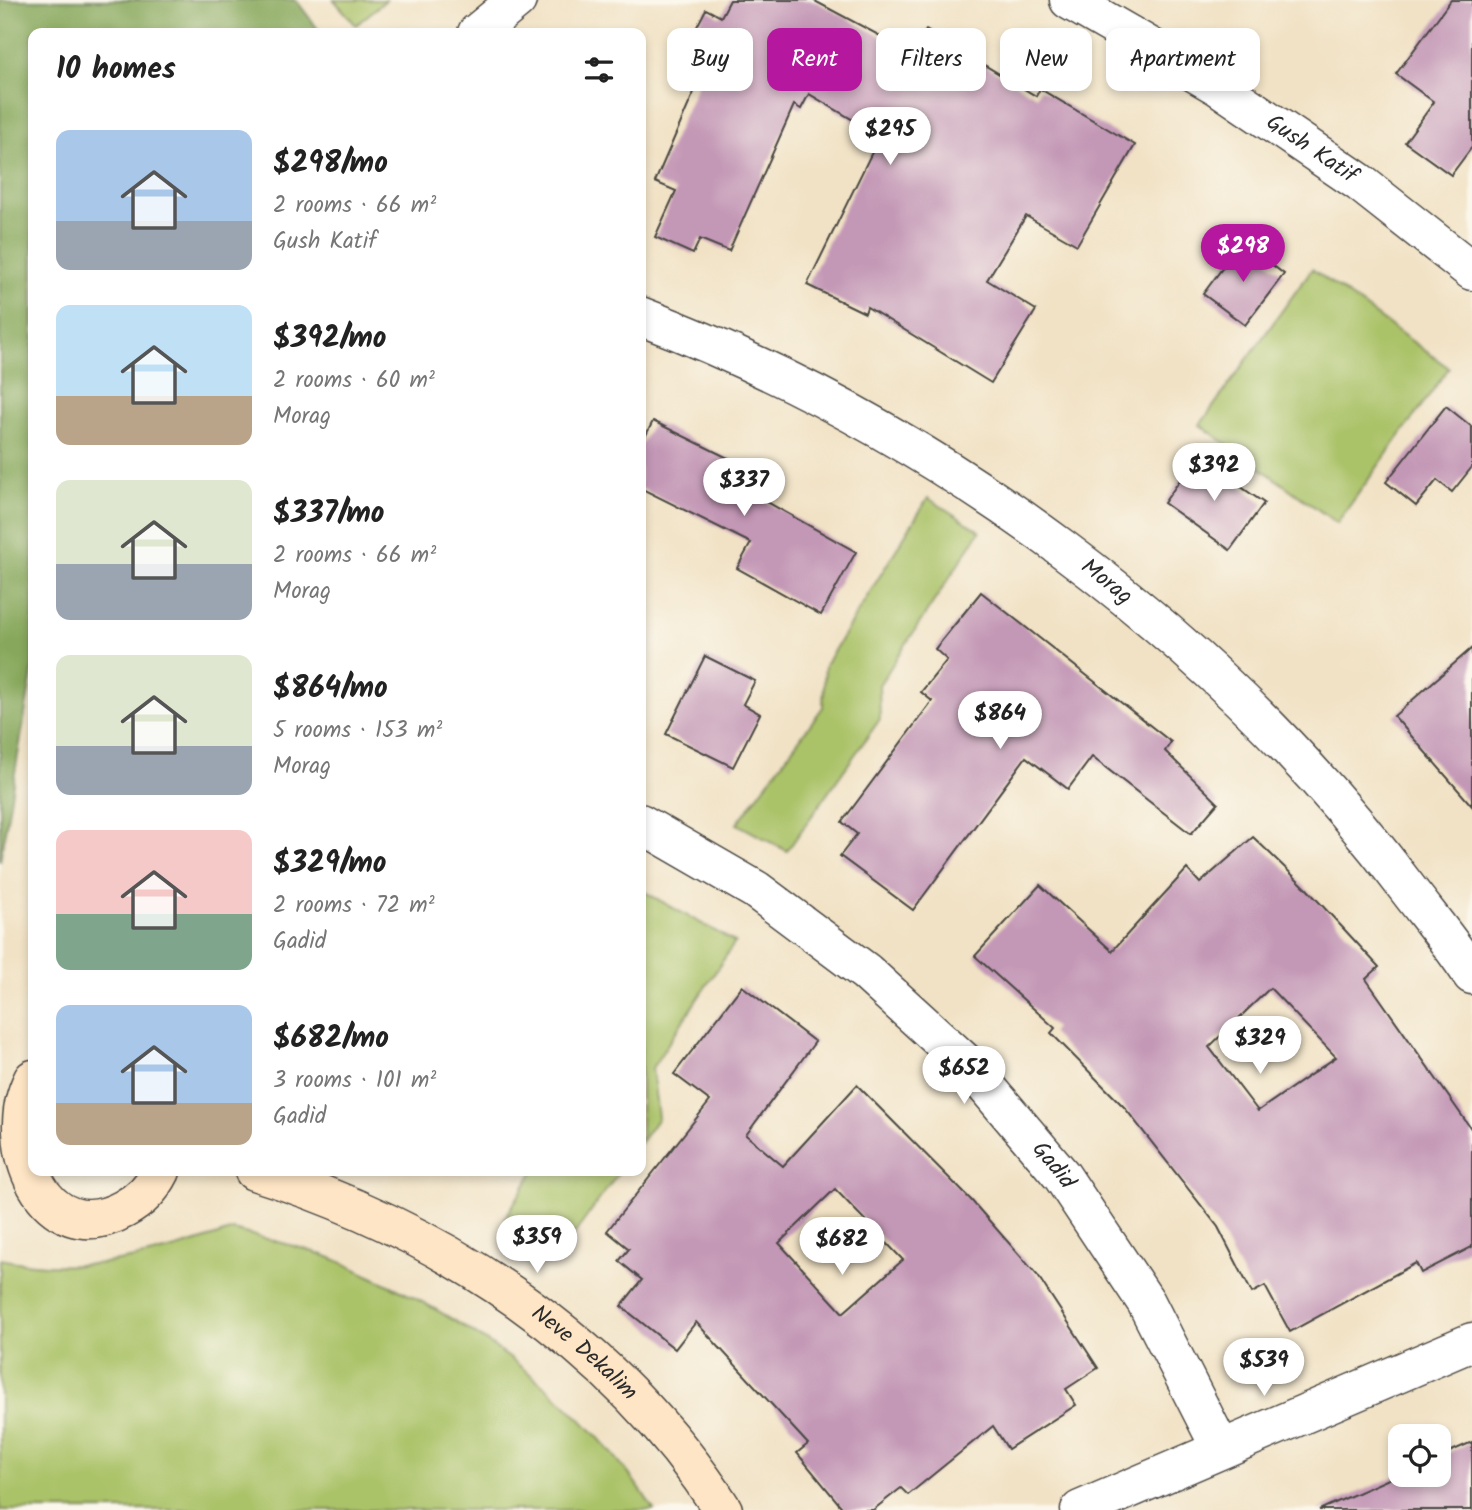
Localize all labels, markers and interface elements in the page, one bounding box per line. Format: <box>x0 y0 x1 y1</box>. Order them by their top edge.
chip: Buy <box>667 28 753 91</box>
chip: Rent <box>767 28 862 91</box>
chip: Filters <box>876 28 986 91</box>
chip: New <box>1000 28 1092 91</box>
chip: Apartment <box>1106 28 1260 91</box>
text: 10 homes <box>56 46 176 94</box>
icon: filters <box>580 51 618 89</box>
street label: Gush Katif <box>1258 105 1366 195</box>
pin: $295 <box>849 108 931 167</box>
text: $295 <box>865 112 915 148</box>
text: $298/mo <box>273 140 388 188</box>
icon: home <box>112 158 196 242</box>
text: 2 rooms · 66 m² <box>273 188 436 224</box>
text: Gush Katif <box>273 224 377 260</box>
pin: $298 <box>1202 224 1284 284</box>
text: $298 <box>1217 229 1269 265</box>
text: $392/mo <box>273 315 387 363</box>
icon: home <box>112 333 196 417</box>
text: 2 rooms · 60 m² <box>273 363 435 399</box>
text: Morag <box>273 399 331 435</box>
pin: $392 <box>1173 444 1255 503</box>
text: $392 <box>1188 448 1240 484</box>
pin: $337 <box>703 458 785 518</box>
text: $337 <box>719 463 769 499</box>
text: $337/mo <box>273 490 384 538</box>
icon: home <box>112 508 196 592</box>
text: 2 rooms · 66 m² <box>273 538 436 574</box>
street label: Morag <box>1072 550 1140 614</box>
text: Morag <box>273 574 331 610</box>
text: $864/mo <box>273 665 388 713</box>
icon: home <box>112 683 196 767</box>
pin: $864 <box>959 692 1041 751</box>
text: $864 <box>974 696 1026 732</box>
text: 5 rooms · 153 m² <box>273 713 442 749</box>
text: Morag <box>273 749 331 785</box>
text: $329/mo <box>273 840 387 888</box>
icon: home <box>112 858 196 942</box>
text: 2 rooms · 72 m² <box>273 888 435 924</box>
text: Gadid <box>273 924 326 960</box>
text: $682/mo <box>273 1015 389 1063</box>
pin: $329 <box>1219 1016 1301 1076</box>
text: $329 <box>1234 1021 1286 1057</box>
icon: home <box>112 1033 196 1117</box>
pin: $652 <box>923 1046 1005 1106</box>
text: $652 <box>938 1051 990 1087</box>
text: 3 rooms · 101 m² <box>273 1063 436 1099</box>
text: Gadid <box>273 1099 326 1135</box>
street label: Gadid <box>1022 1134 1084 1197</box>
pin: $359 <box>496 1216 578 1275</box>
pin: $682 <box>801 1218 883 1277</box>
text: $359 <box>512 1220 562 1256</box>
text: $682 <box>815 1222 869 1258</box>
street label: Neve Dekalim <box>523 1296 646 1410</box>
pin: $539 <box>1223 1338 1305 1398</box>
text: $539 <box>1239 1343 1289 1379</box>
map controls <box>1388 1424 1451 1487</box>
button: locate <box>1388 1424 1451 1487</box>

